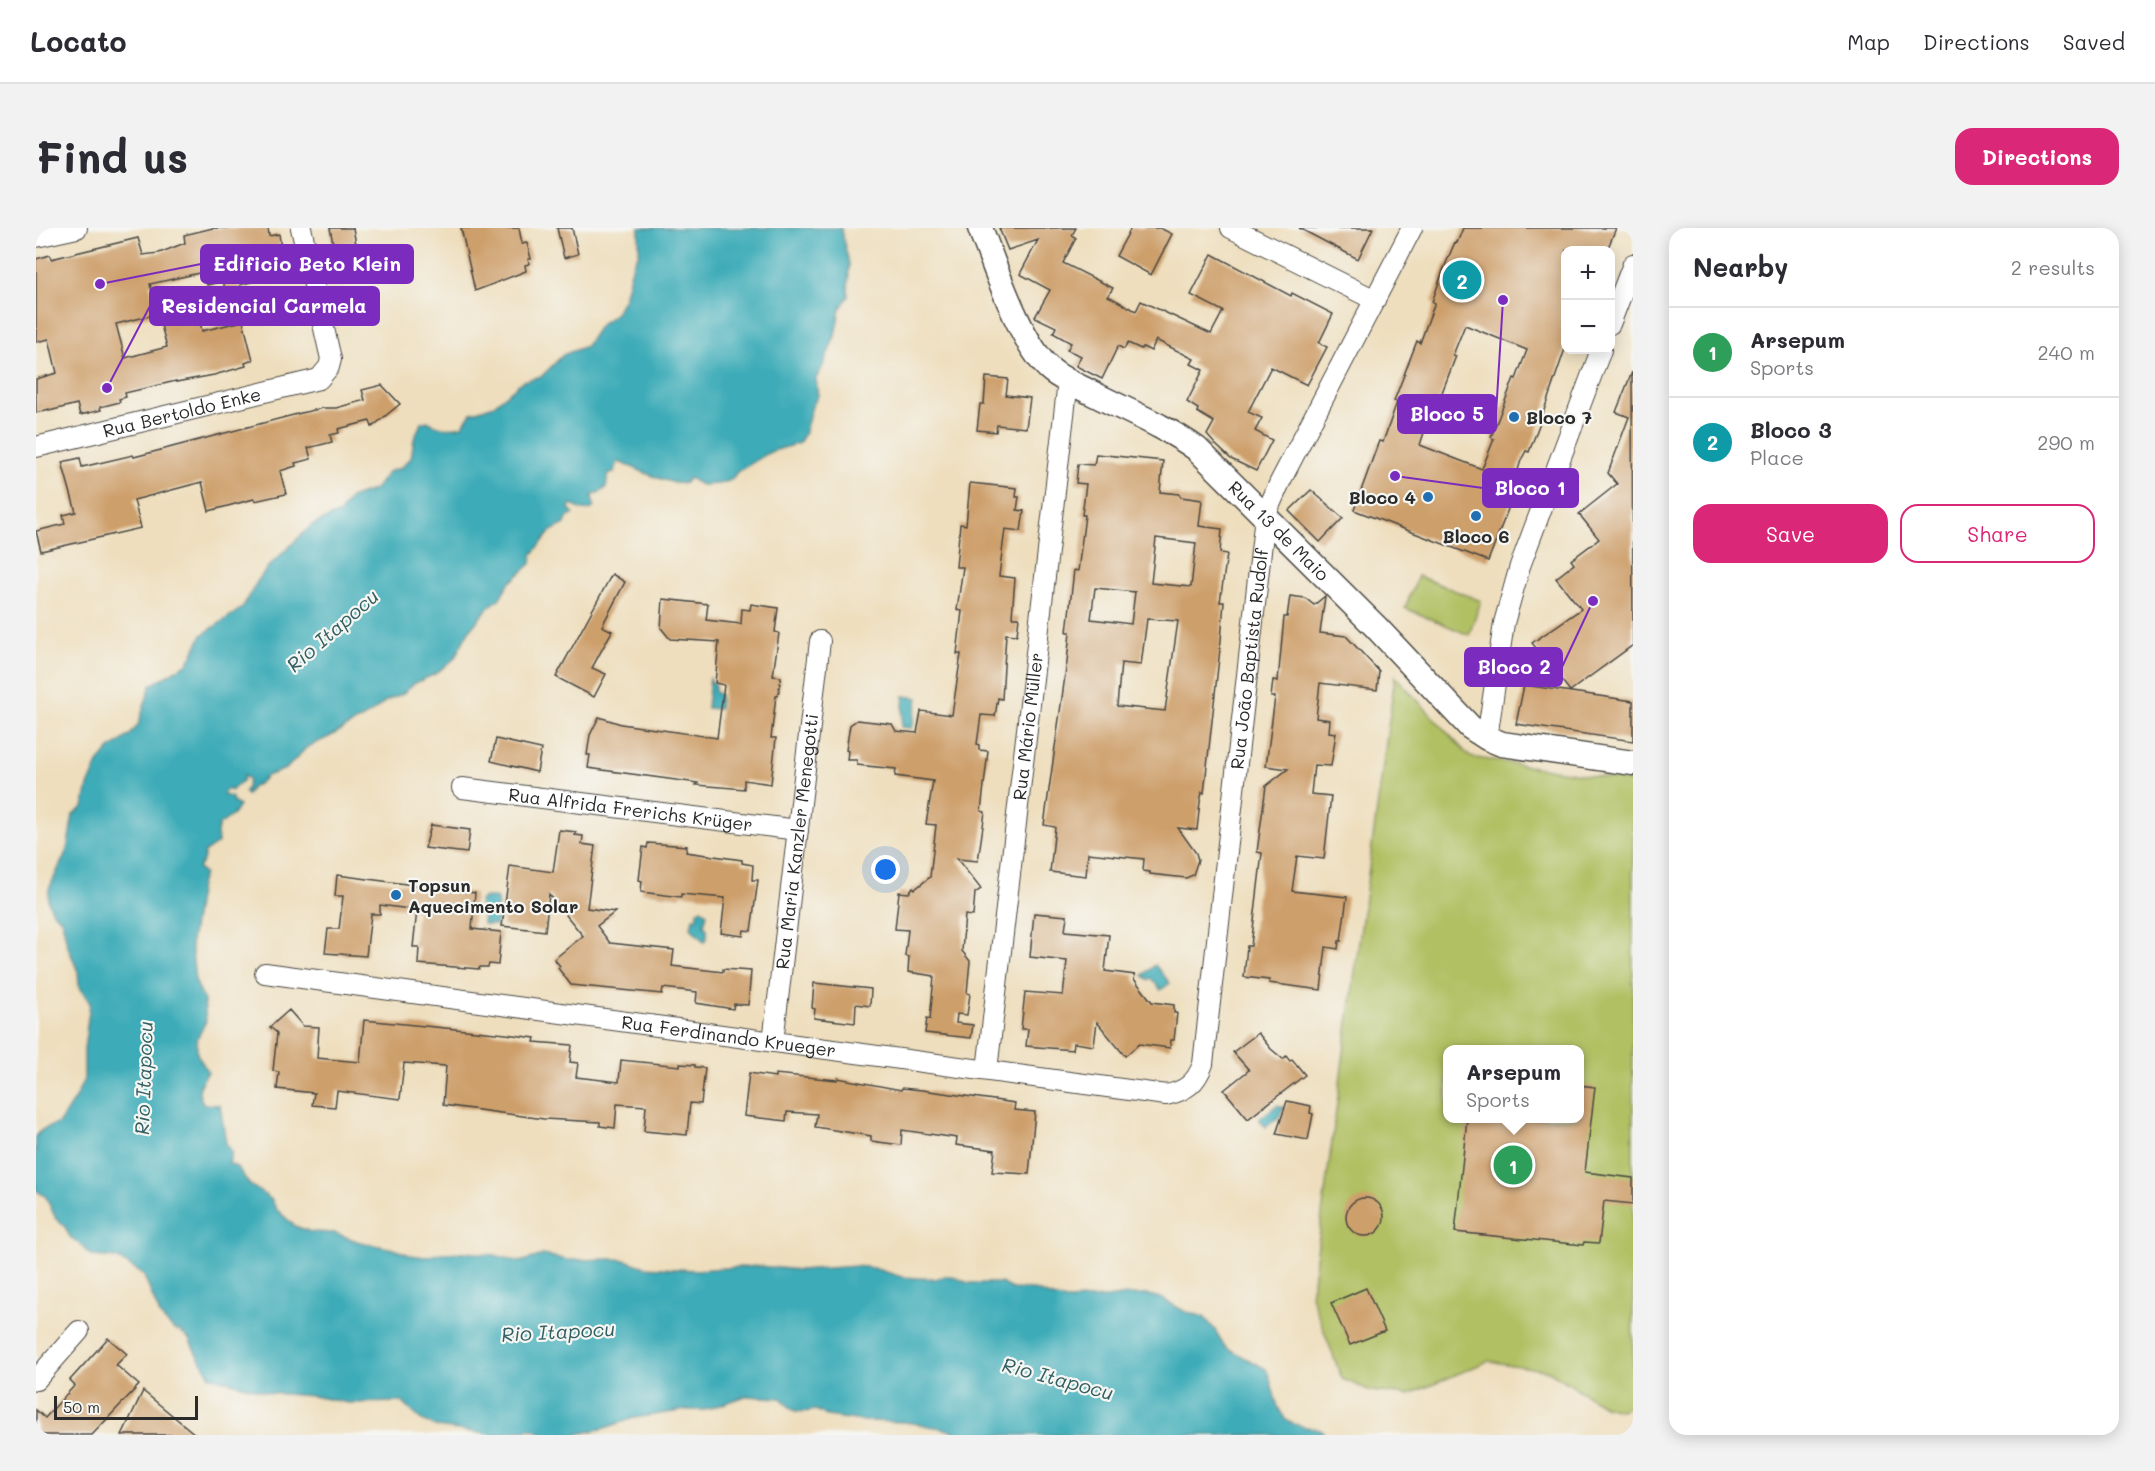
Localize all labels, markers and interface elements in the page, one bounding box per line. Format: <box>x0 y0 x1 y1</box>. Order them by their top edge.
text: Locato <box>30 23 127 59</box>
text: Map <box>1847 28 1890 55</box>
text: Directions <box>1923 28 2030 55</box>
text: Saved <box>2063 28 2125 55</box>
button: Directions <box>1955 128 2119 185</box>
text: Find us <box>36 129 188 184</box>
callout: Edificio Beto Klein <box>201 245 413 283</box>
map controls <box>1561 246 1615 354</box>
button: + <box>1561 246 1615 300</box>
text: Edificio Beto Klein <box>213 250 401 276</box>
text: Nearby <box>1693 250 1788 284</box>
text: 2 results <box>2011 254 2095 280</box>
pin: 2 <box>1442 257 1482 302</box>
callout: Residencial Carmela <box>150 287 379 325</box>
text: Residencial Carmela <box>161 292 367 318</box>
button: − <box>1561 300 1615 354</box>
text: Arsepum <box>1750 325 1845 354</box>
text: 1 <box>1708 339 1717 365</box>
text: 240 m <box>2037 339 2095 365</box>
text: Sports <box>1750 354 1814 380</box>
street label: Rua Bertoldo Enke <box>100 381 263 443</box>
callout: Bloco 5 <box>1398 395 1496 433</box>
text: Bloco 5 <box>1410 400 1484 426</box>
place label: Bloco 7 <box>1526 405 1592 429</box>
marker: Bloco 7 <box>1507 410 1521 424</box>
text: Bloco 3 <box>1750 415 1832 444</box>
text: 2 <box>1707 429 1718 455</box>
text: 290 m <box>2037 429 2095 455</box>
text: Place <box>1750 444 1804 470</box>
callout: Bloco 1 <box>1483 469 1578 507</box>
text: Bloco 1 <box>1494 474 1566 500</box>
street label: Rua 13 de Maio <box>1223 475 1335 586</box>
place label: Bloco 4 <box>1349 485 1416 509</box>
marker: Bloco 4 <box>1421 490 1435 504</box>
button: Save <box>1693 504 1888 563</box>
button: Share <box>1900 504 2095 563</box>
marker: Bloco 6 <box>1469 509 1483 523</box>
place label: Bloco 6 <box>1443 524 1510 548</box>
street label: Rua João Baptista Rudolf <box>1224 546 1273 771</box>
water label: Rio Itapocu <box>280 583 384 677</box>
callout: Bloco 2 <box>1465 648 1562 686</box>
street label: Rua Mário Müller <box>1007 651 1048 801</box>
text: Bloco 2 <box>1477 653 1551 679</box>
street label: Rua Maria Kanzler Menegotti <box>770 712 823 971</box>
street label: Rua Alfrida Frerichs Krüger <box>507 782 754 836</box>
your location <box>871 855 900 884</box>
place label: Topsun Aquecimento Solar <box>408 873 578 918</box>
marker: Topsun Aquecimento Solar <box>389 888 403 902</box>
street label: Rua Ferdinando Krueger <box>620 1009 838 1062</box>
water label: Rio Itapocu <box>128 1021 158 1135</box>
popup <box>1443 1045 1584 1123</box>
text: Arsepum <box>1466 1057 1561 1086</box>
text: Sports <box>1466 1086 1530 1112</box>
pin: 1 <box>1494 1142 1532 1188</box>
water label: Rio Itapocu <box>500 1315 616 1347</box>
water label: Rio Itapocu <box>1000 1351 1116 1405</box>
scale bar <box>54 1393 198 1420</box>
text: 50 m <box>63 1396 100 1417</box>

